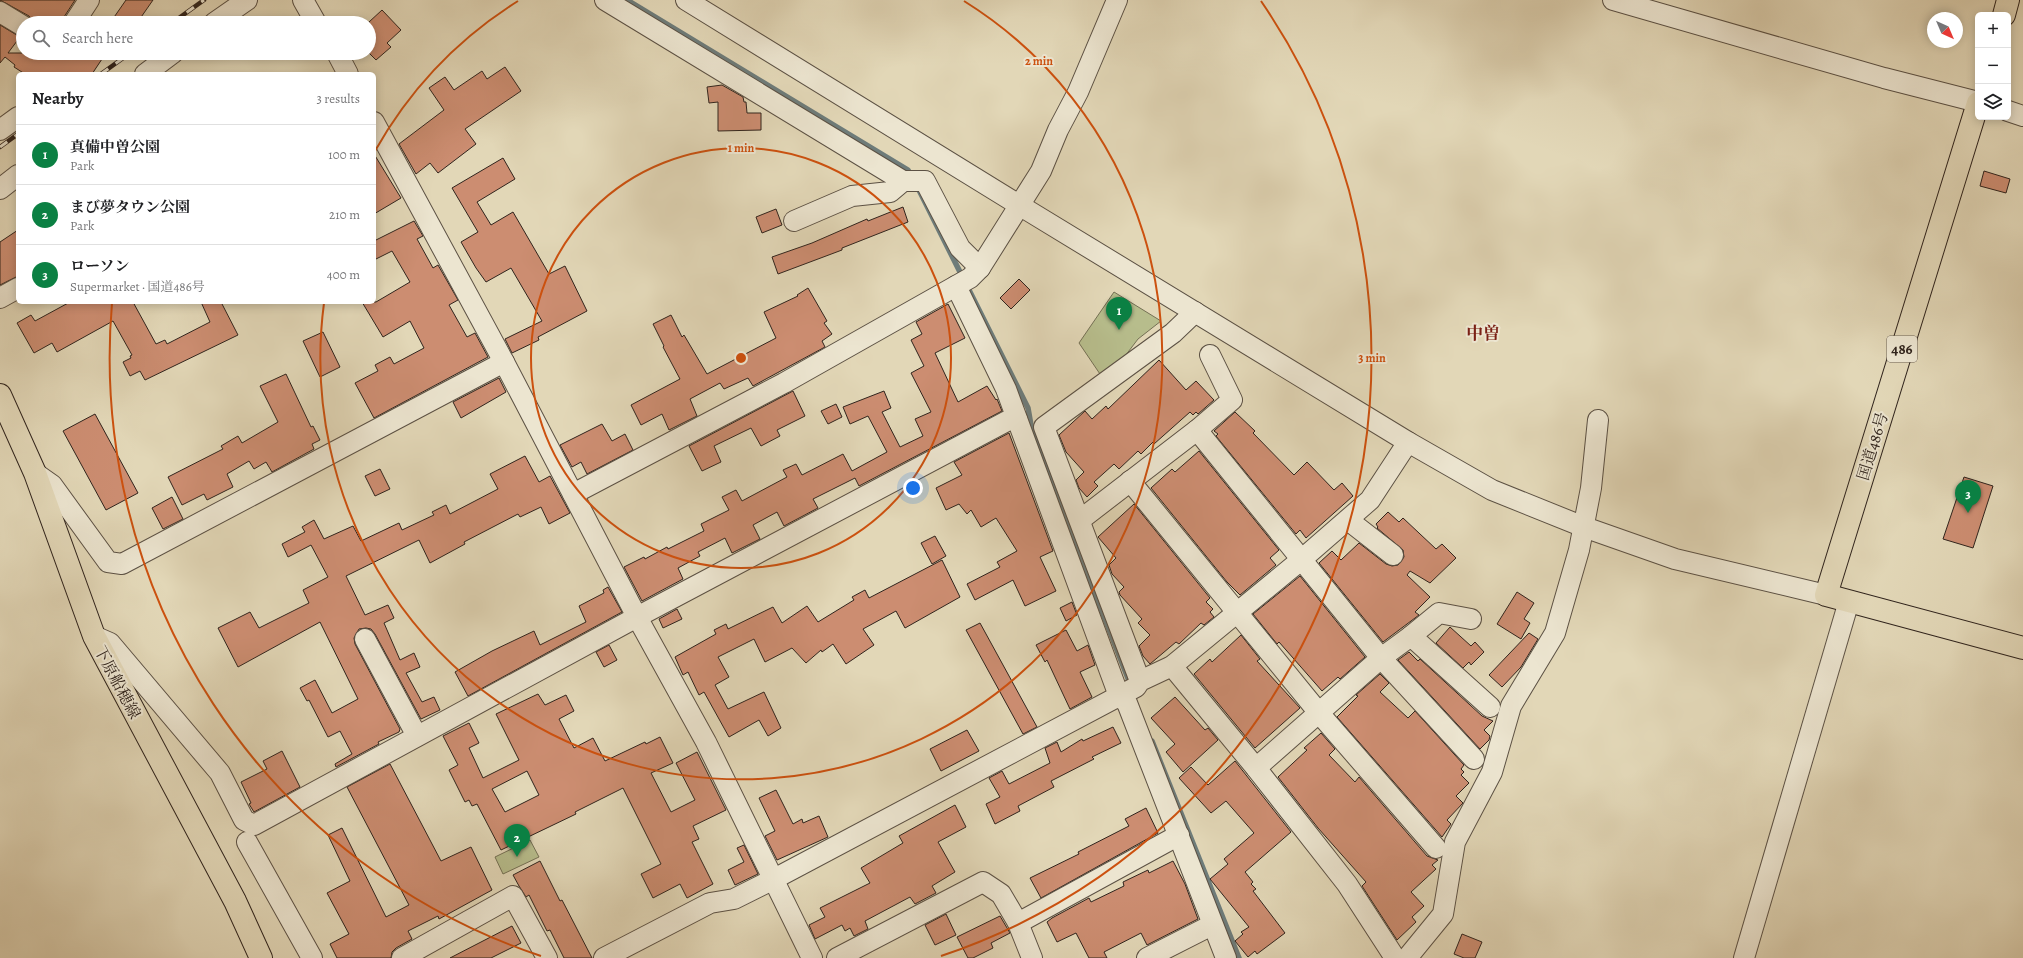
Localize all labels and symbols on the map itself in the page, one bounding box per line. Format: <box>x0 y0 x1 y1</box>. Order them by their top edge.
north arrow <box>1927 12 1963 48</box>
text: 2 min <box>1025 53 1053 69</box>
text: 1 min <box>728 140 755 156</box>
pin: 1 <box>1106 297 1132 330</box>
district label: 中曽 <box>1466 322 1500 345</box>
road number: 486 <box>1887 336 1917 362</box>
text: 3 min <box>1358 350 1386 366</box>
centre of rings <box>734 351 748 365</box>
street label: 国道486号 <box>1852 409 1894 483</box>
your location <box>903 478 923 498</box>
pin: 3 <box>1955 480 1981 513</box>
street label: 下原船穂線 <box>89 642 146 723</box>
pin: 2 <box>504 824 530 857</box>

